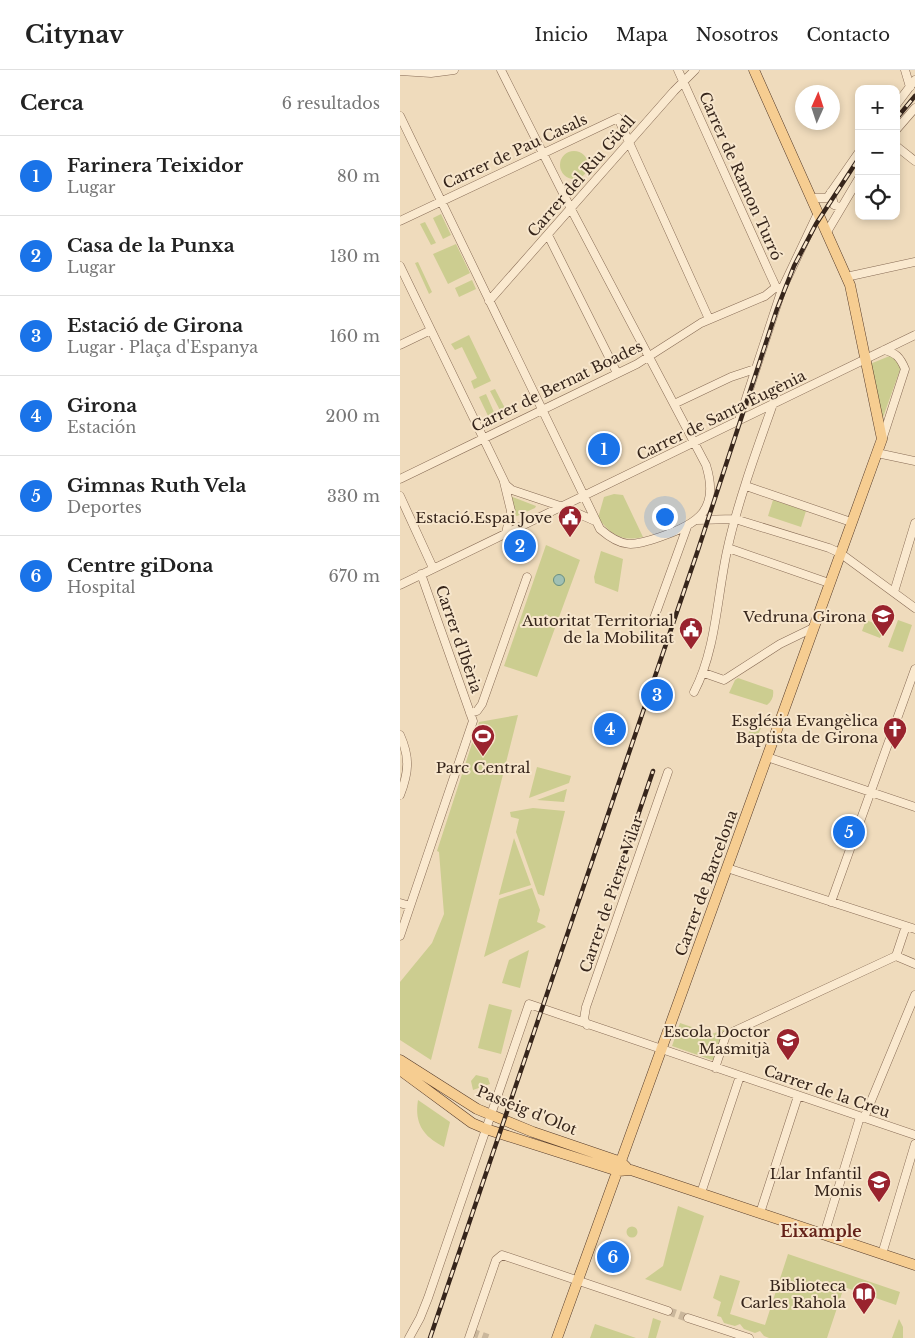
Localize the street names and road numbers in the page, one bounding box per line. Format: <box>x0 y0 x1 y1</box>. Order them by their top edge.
street label: Carrer de Ramon Turró <box>695 89 787 263</box>
street label: Carrer de Pau Casals <box>440 109 590 193</box>
street label: Carrer del Riu Güell <box>523 111 639 241</box>
street label: Carrer de Bernat Boades <box>468 336 646 436</box>
street label: Carrer de Santa Eugènia <box>633 365 809 464</box>
street label: Carrer d'Ibèria <box>432 583 487 696</box>
street label: Carrer de Barcelona <box>671 807 741 959</box>
street label: Carrer de Pierre Vilar <box>575 812 647 975</box>
street label: Carrer de la Creu <box>761 1061 893 1121</box>
street label: Passeig d'Olot <box>474 1081 580 1139</box>

